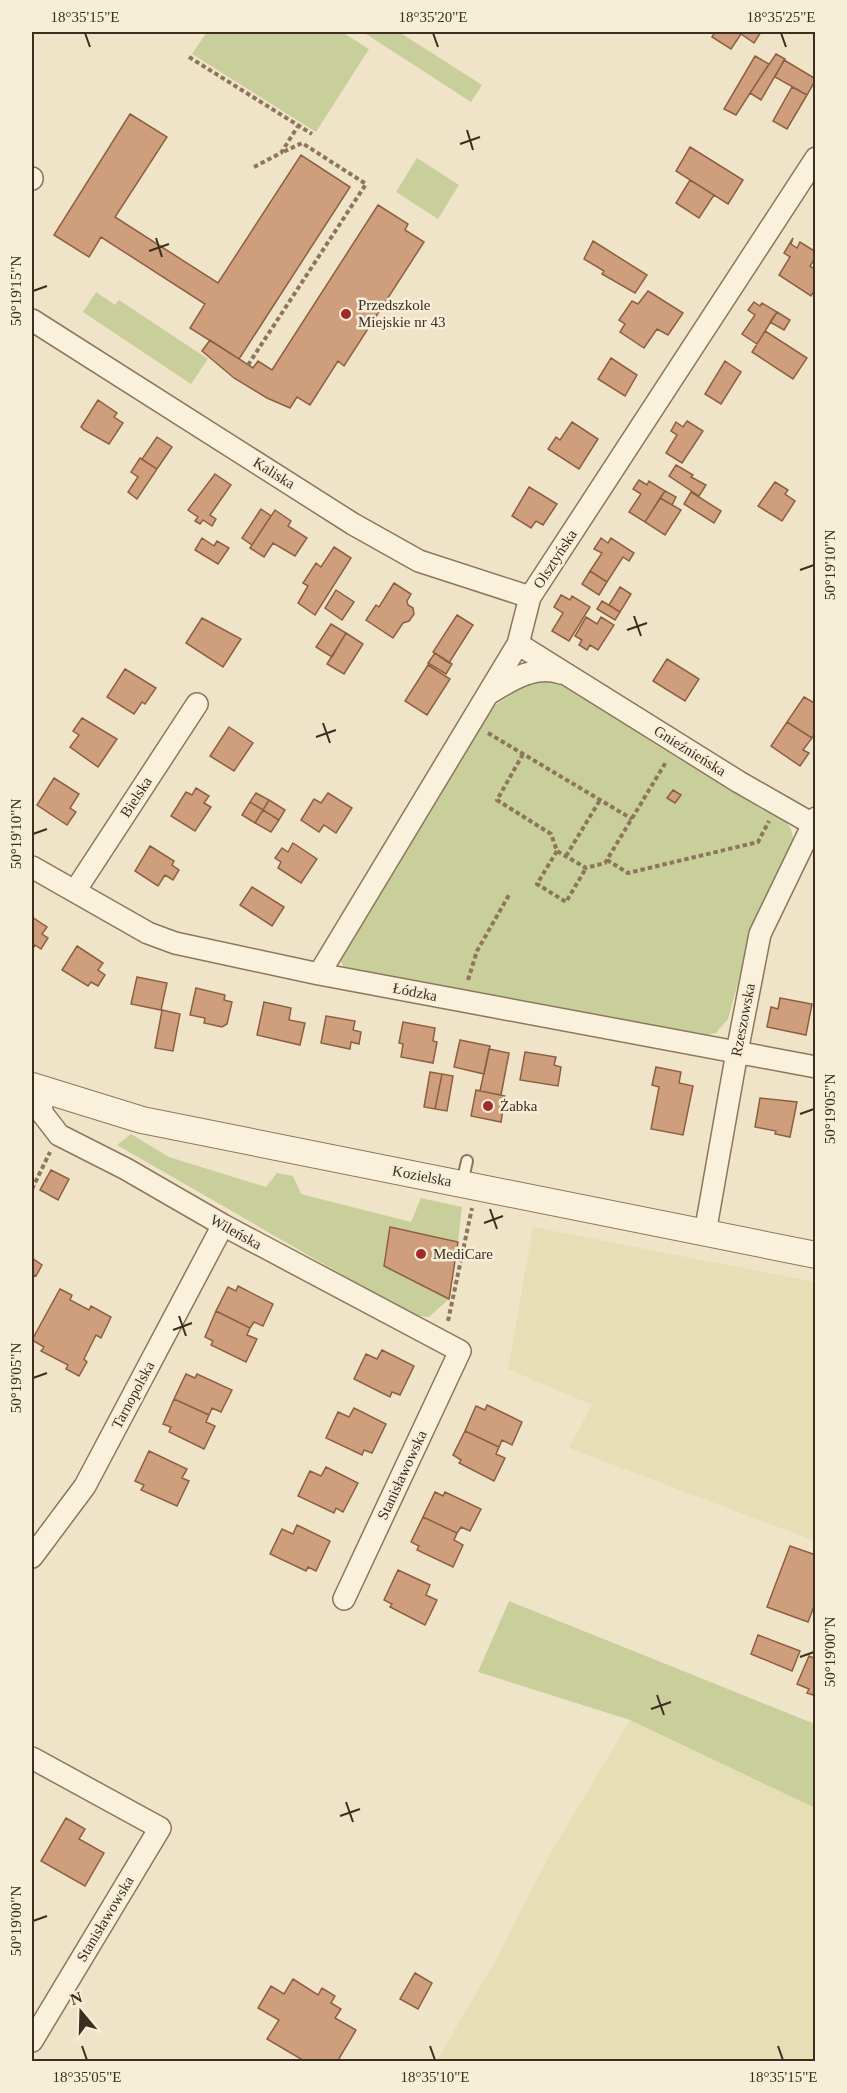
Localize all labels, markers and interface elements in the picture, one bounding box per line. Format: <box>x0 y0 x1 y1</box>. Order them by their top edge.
text: 18°35'15"E <box>51 9 120 25</box>
text: 18°35'20"E <box>399 9 468 25</box>
text: 18°35'25"E <box>747 9 816 25</box>
text: 50°19'15"N <box>8 256 24 326</box>
place label: Przedszkole Miejskie nr 43 <box>358 297 446 330</box>
marker: Przedszkole Miejskie nr 43 <box>339 307 353 321</box>
street label: Kaliska <box>250 454 298 492</box>
street label: Olsztyńska <box>530 526 580 591</box>
text: 50°19'10"N <box>822 530 838 600</box>
street label: Gnieźnieńska <box>651 723 729 780</box>
street label: Bielska <box>117 773 155 820</box>
text: 50°19'10"N <box>8 799 24 869</box>
street label: Łódzka <box>391 980 439 1004</box>
street label: Rzeszowska <box>728 982 758 1058</box>
text: 50°19'05"N <box>822 1074 838 1144</box>
place label: Żabka <box>500 1098 538 1114</box>
marker: Żabka <box>481 1099 495 1113</box>
street label: Kozielska <box>391 1162 453 1190</box>
street label: Wileńska <box>208 1211 265 1253</box>
place label: MediCare <box>433 1246 493 1262</box>
marker: MediCare <box>414 1247 428 1261</box>
text: 50°19'05"N <box>8 1343 24 1413</box>
street label: Tarnopolska <box>109 1358 158 1431</box>
street label: Stanisławowska <box>374 1428 430 1522</box>
text: 50°19'00"N <box>822 1617 838 1687</box>
street label: Stanisławowska <box>73 1873 137 1965</box>
text: 50°19'00"N <box>8 1886 24 1956</box>
north arrow <box>51 1982 111 2042</box>
text: N <box>68 1988 85 2008</box>
text: 18°35'05"E <box>53 2069 122 2085</box>
text: 18°35'10"E <box>401 2069 470 2085</box>
text: 18°35'15"E <box>749 2069 818 2085</box>

